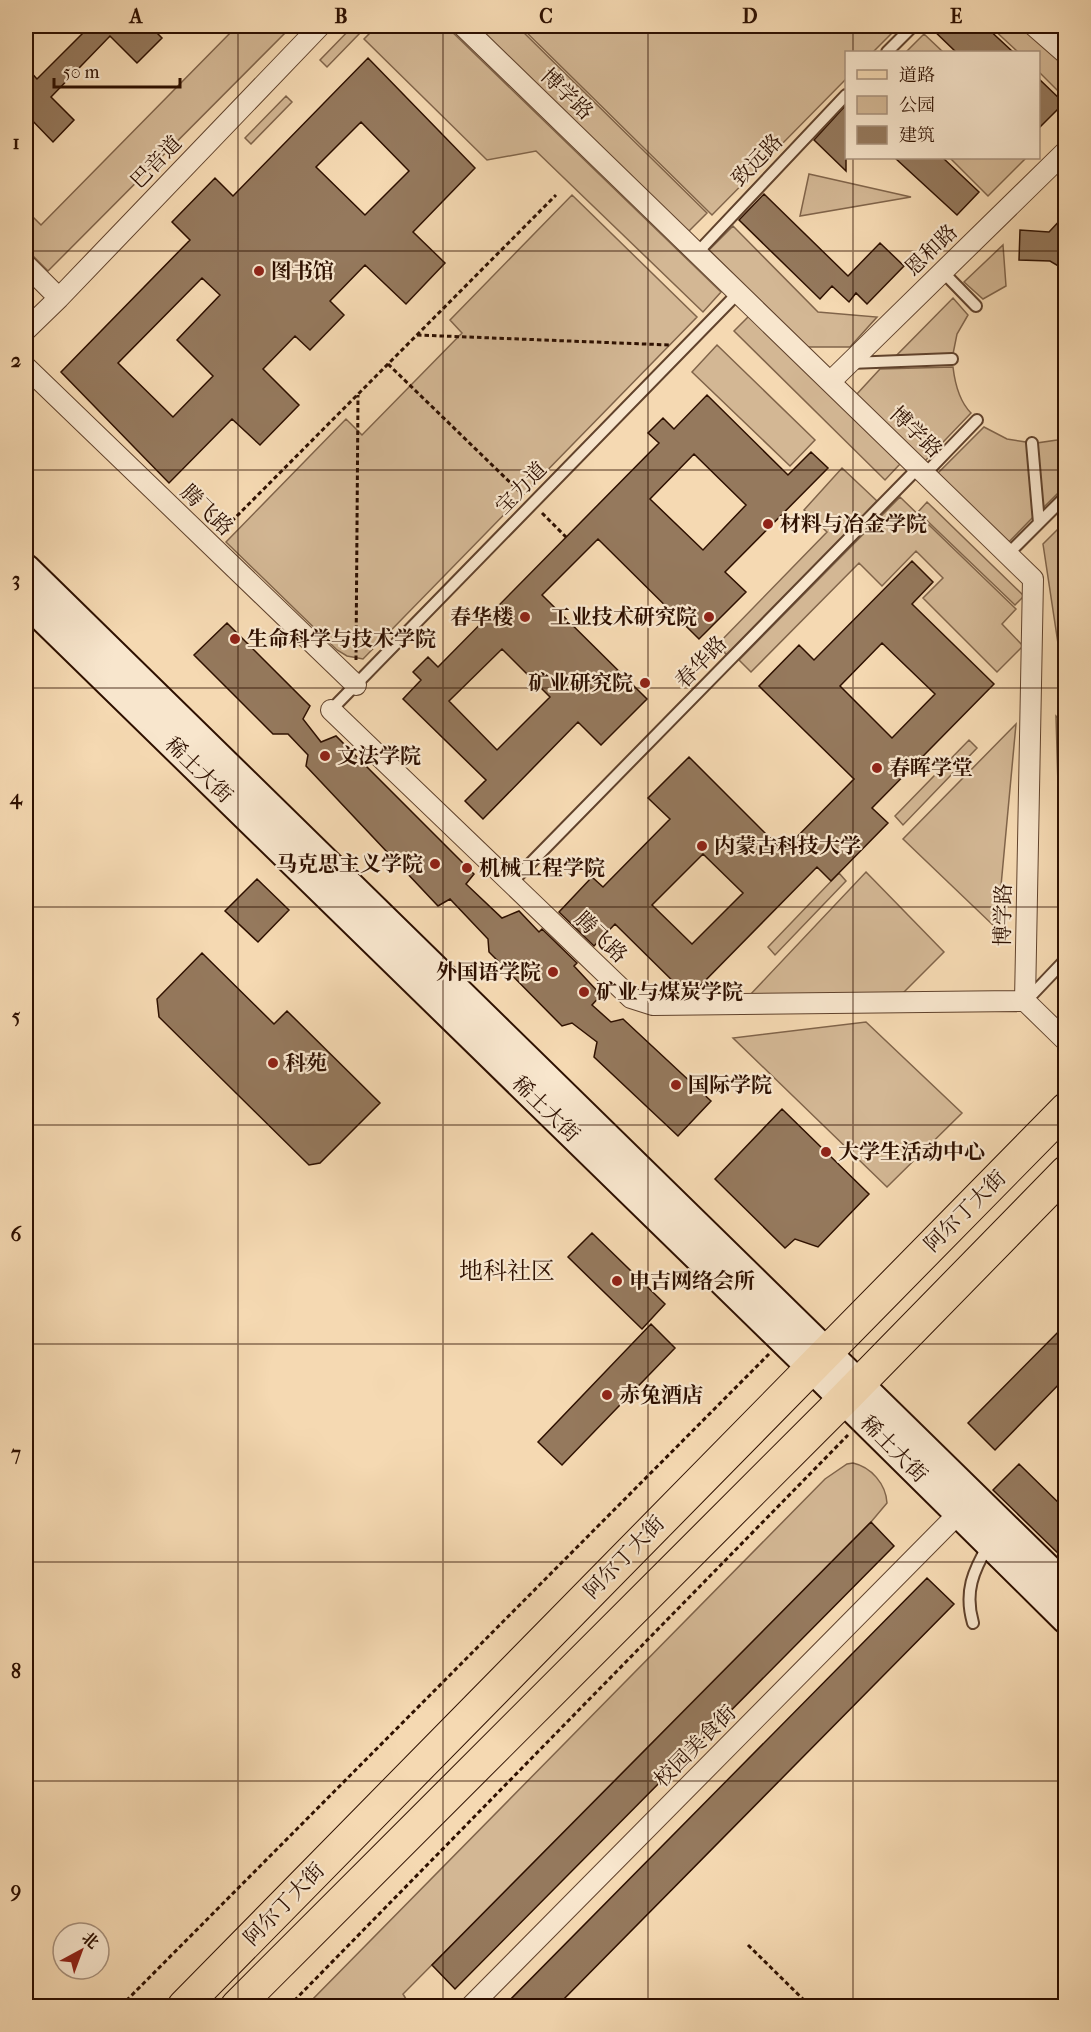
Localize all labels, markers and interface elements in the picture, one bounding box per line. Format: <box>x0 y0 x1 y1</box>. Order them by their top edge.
text: A <box>128 5 144 28</box>
text: B <box>334 5 348 28</box>
text: C <box>539 5 553 28</box>
text: D <box>742 5 758 28</box>
text: E <box>950 5 962 28</box>
scale bar <box>54 51 180 89</box>
legend <box>845 51 1040 159</box>
text: 50 m <box>63 62 100 83</box>
street label: 博学路 <box>536 63 598 125</box>
text: 道路 <box>899 65 935 86</box>
text: 公园 <box>899 95 935 116</box>
text: 建筑 <box>899 125 935 146</box>
street label: 致远路 <box>726 129 788 191</box>
text: 1 <box>12 131 20 154</box>
street label: 巴音道 <box>125 131 187 193</box>
street label: 恩和路 <box>900 219 962 281</box>
place label: 图书馆 <box>271 259 334 283</box>
marker: 图书馆 <box>252 264 266 278</box>
text: 2 <box>11 349 21 372</box>
street label: 博学路 <box>885 401 947 463</box>
street label: 宝力道 <box>490 457 552 519</box>
street label: 腾飞路 <box>176 479 238 541</box>
place label: 材料与冶金学院 <box>780 512 927 536</box>
marker: 材料与冶金学院 <box>761 517 775 531</box>
text: 3 <box>12 568 20 591</box>
place label: 春华楼 <box>450 605 513 629</box>
place label: 工业技术研究院 <box>550 605 697 629</box>
marker: 春华楼 <box>518 610 532 624</box>
marker: 工业技术研究院 <box>702 610 716 624</box>
place label: 生命科学与技术学院 <box>247 627 436 651</box>
street label: 春华路 <box>670 631 732 693</box>
marker: 生命科学与技术学院 <box>228 632 242 646</box>
place label: 矿业研究院 <box>528 671 633 695</box>
marker: 矿业研究院 <box>638 676 652 690</box>
street label: 稀土大街 <box>160 732 238 808</box>
place label: 文法学院 <box>337 744 421 768</box>
marker: 文法学院 <box>318 749 332 763</box>
place label: 春晖学堂 <box>889 756 973 780</box>
marker: 春晖学堂 <box>870 761 884 775</box>
text: 4 <box>9 786 23 810</box>
place label: 内蒙古科技大学 <box>714 834 861 858</box>
marker: 内蒙古科技大学 <box>695 839 709 853</box>
place label: 马克思主义学院 <box>276 852 423 876</box>
place label: 机械工程学院 <box>479 856 605 880</box>
marker: 马克思主义学院 <box>428 857 442 871</box>
marker: 机械工程学院 <box>460 861 474 875</box>
street label: 博学路 <box>990 883 1016 947</box>
street label: 腾飞路 <box>570 906 632 968</box>
place label: 外国语学院 <box>436 960 541 984</box>
marker: 外国语学院 <box>546 965 560 979</box>
place label: 矿业与煤炭学院 <box>596 980 743 1004</box>
marker: 矿业与煤炭学院 <box>577 985 591 999</box>
text: 5 <box>12 1005 21 1028</box>
place label: 科苑 <box>285 1051 327 1075</box>
marker: 科苑 <box>266 1056 280 1070</box>
street label: 稀土大街 <box>507 1071 585 1147</box>
place label: 国际学院 <box>688 1073 772 1097</box>
marker: 国际学院 <box>669 1078 683 1092</box>
place label: 大学生活动中心 <box>838 1140 985 1164</box>
marker: 大学生活动中心 <box>819 1145 833 1159</box>
street label: 阿尔丁大街 <box>919 1165 1011 1257</box>
text: 6 <box>11 1223 23 1246</box>
district label: 地科社区 <box>459 1257 555 1285</box>
place label: 申吉网络会所 <box>629 1269 755 1293</box>
marker: 申吉网络会所 <box>610 1274 624 1288</box>
place label: 赤兔酒店 <box>619 1383 703 1407</box>
marker: 赤兔酒店 <box>600 1388 614 1402</box>
street label: 稀土大街 <box>856 1411 932 1487</box>
text: 7 <box>10 1442 21 1465</box>
street label: 阿尔丁大街 <box>579 1511 669 1603</box>
text: 8 <box>11 1660 21 1683</box>
street label: 校园美食街 <box>649 1700 741 1792</box>
street label: 阿尔丁大街 <box>239 1858 329 1950</box>
text: 9 <box>10 1879 21 1902</box>
north arrow <box>51 1921 111 1981</box>
text: 北 <box>78 1928 103 1952</box>

